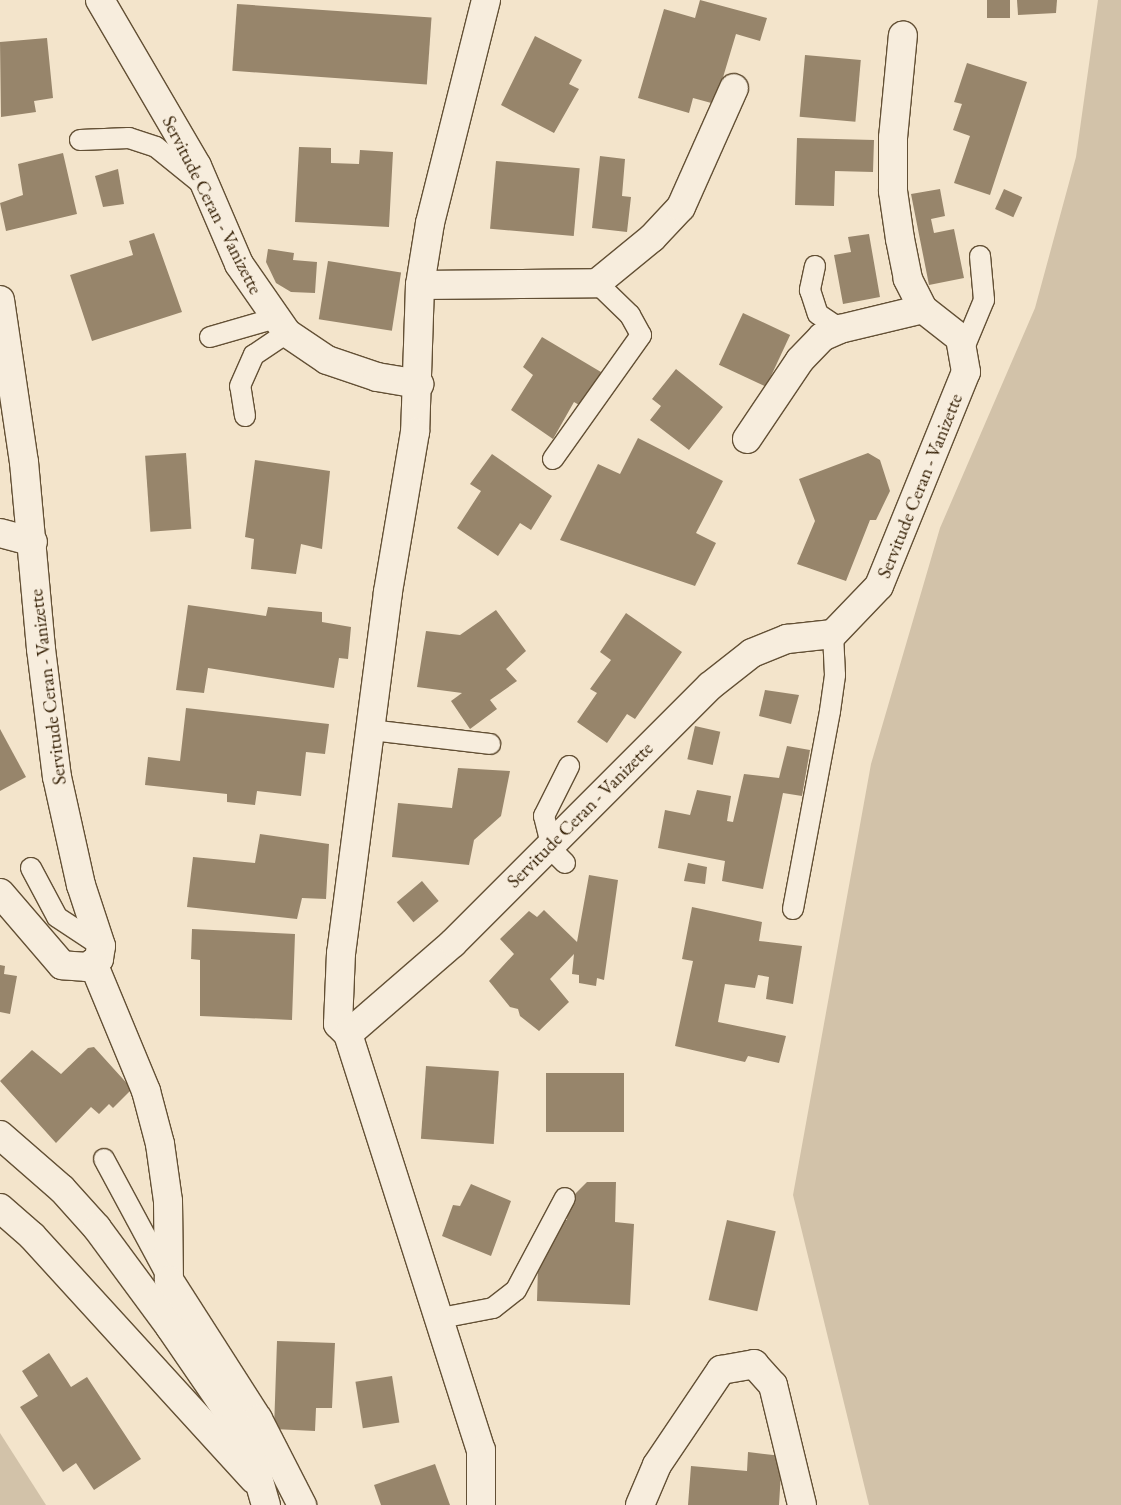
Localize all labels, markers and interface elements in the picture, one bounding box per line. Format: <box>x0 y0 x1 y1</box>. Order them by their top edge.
street label: Servitude Ceran - Vanizette <box>157 112 267 298</box>
street label: Servitude Ceran - Vanizette <box>873 390 967 582</box>
street label: Servitude Ceran - Vanizette <box>25 588 71 786</box>
street label: Servitude Ceran - Vanizette <box>502 737 658 893</box>

